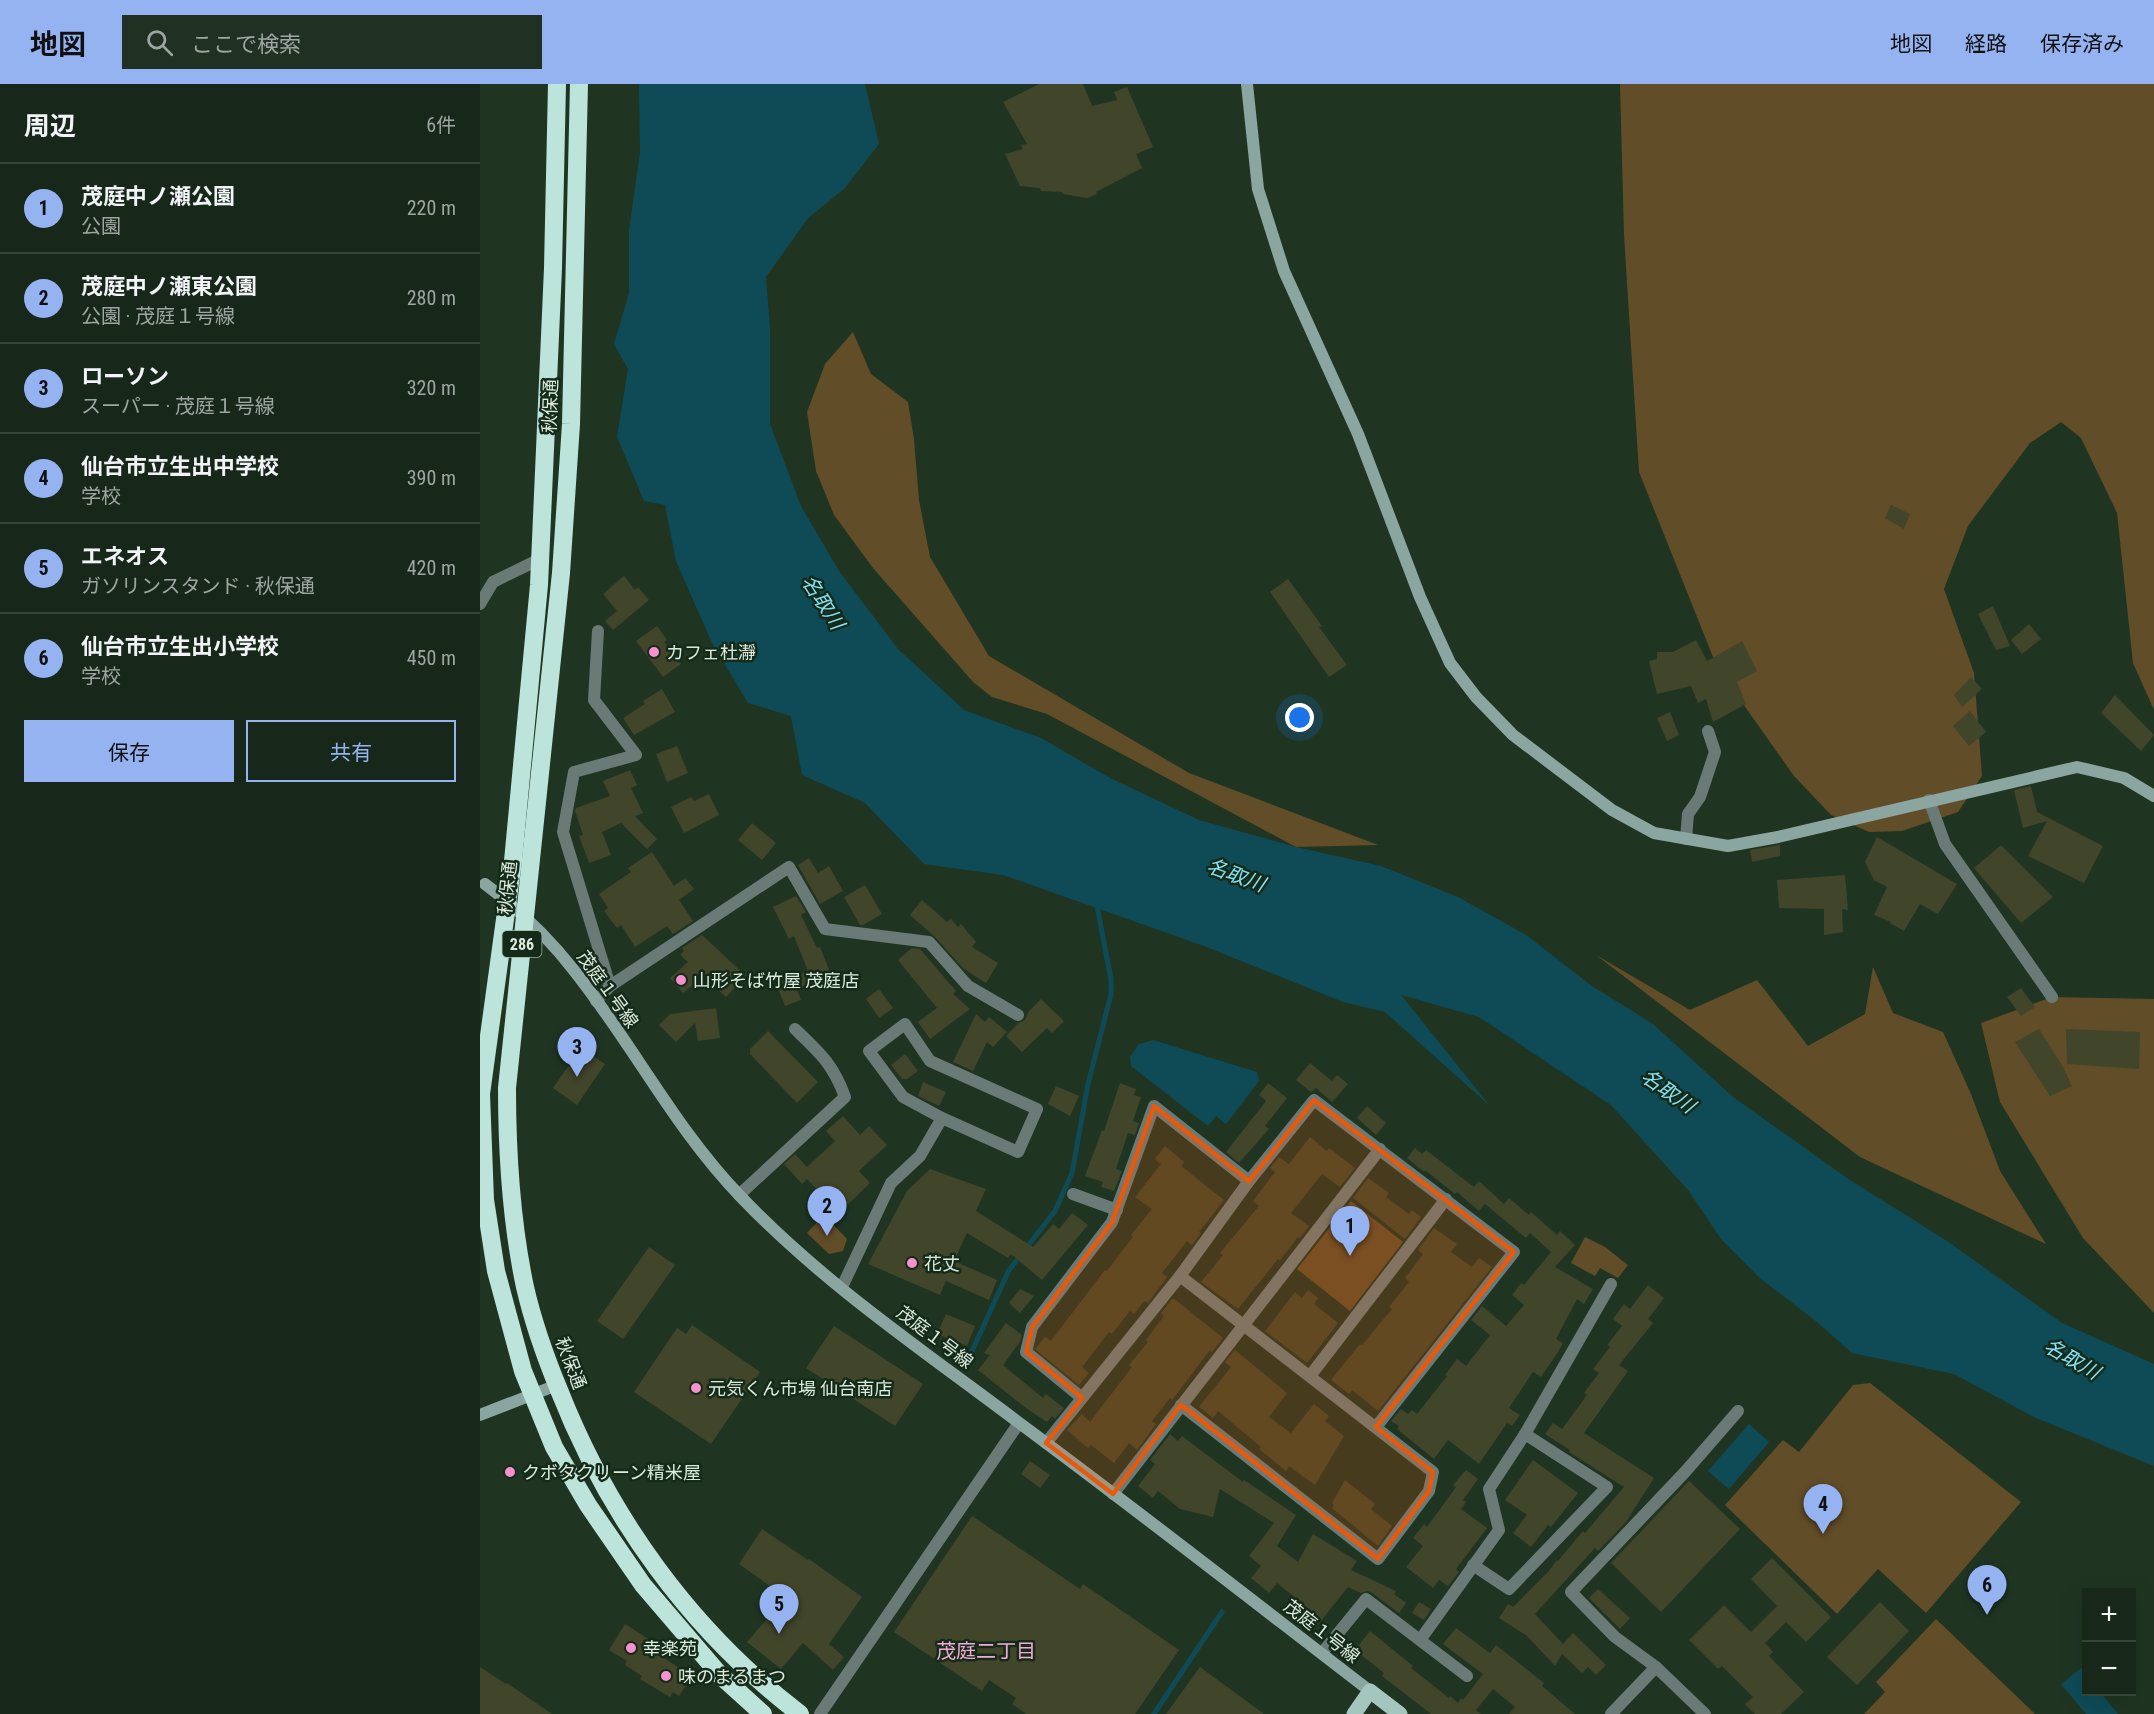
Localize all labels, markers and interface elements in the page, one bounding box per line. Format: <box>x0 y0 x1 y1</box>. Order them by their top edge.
search box <box>122 15 542 69</box>
icon: search <box>143 26 176 59</box>
text: 地図 <box>30 28 86 61</box>
text: ここで検索 <box>191 32 301 57</box>
text: 地図 <box>1890 32 1932 56</box>
text: 経路 <box>1965 32 2007 56</box>
text: 保存済み <box>2040 32 2124 56</box>
text: 周辺 <box>24 111 76 141</box>
text: 6件 <box>426 113 456 137</box>
text: 茂庭中ノ瀬公園 <box>81 184 235 209</box>
text: 1 <box>38 196 49 220</box>
text: 220 m <box>407 196 456 220</box>
text: 公園 <box>81 214 121 238</box>
text: 茂庭中ノ瀬東公園 <box>81 274 257 299</box>
text: 2 <box>38 286 49 310</box>
text: 280 m <box>407 286 456 310</box>
text: 公園 · 茂庭１号線 <box>81 304 235 328</box>
text: ローソン <box>81 364 169 389</box>
text: 3 <box>38 376 49 400</box>
text: 320 m <box>407 376 456 400</box>
street label: 秋保通 <box>539 379 561 433</box>
text: スーパー · 茂庭１号線 <box>81 394 275 418</box>
text: 仙台市立生出中学校 <box>81 454 279 479</box>
text: 4 <box>38 466 49 490</box>
text: 390 m <box>407 466 456 490</box>
text: 学校 <box>81 484 121 508</box>
text: エネオス <box>81 544 169 569</box>
text: 5 <box>38 556 49 580</box>
text: 420 m <box>407 556 456 580</box>
water label: 名取川 <box>797 570 850 635</box>
text: ガソリンスタンド · 秋保通 <box>81 574 315 598</box>
text: 仙台市立生出小学校 <box>81 634 279 659</box>
place label: カフェ杜瀞 <box>666 642 756 663</box>
marker: カフェ杜瀞 <box>647 645 661 659</box>
text: 6 <box>38 646 49 670</box>
text: 450 m <box>407 646 456 670</box>
text: 学校 <box>81 664 121 688</box>
your location <box>1285 703 1314 732</box>
button: 保存 <box>24 720 234 782</box>
button: 共有 <box>246 720 456 782</box>
water label: 名取川 <box>1204 853 1270 897</box>
street label: 秋保通 <box>494 860 520 916</box>
road number: 286 <box>502 931 542 957</box>
street label: 茂庭１号線 <box>573 946 643 1032</box>
place label: 山形そば竹屋 茂庭店 <box>693 970 859 991</box>
marker: 山形そば竹屋 茂庭店 <box>674 973 688 987</box>
pin: 3 <box>558 1028 596 1077</box>
water label: 名取川 <box>1637 1064 1701 1119</box>
pin: 2 <box>808 1186 846 1236</box>
pin: 1 <box>1330 1206 1370 1256</box>
place label: 花丈 <box>924 1253 960 1274</box>
marker: 花丈 <box>905 1256 919 1270</box>
street label: 茂庭１号線 <box>893 1302 977 1372</box>
street label: 秋保通 <box>552 1334 590 1392</box>
water label: 名取川 <box>2040 1334 2106 1385</box>
place label: 元気くん市場 仙台南店 <box>708 1378 892 1399</box>
marker: 元気くん市場 仙台南店 <box>689 1381 703 1395</box>
place label: クボタクリーン精米屋 <box>522 1462 701 1483</box>
marker: クボタクリーン精米屋 <box>503 1465 517 1479</box>
pin: 4 <box>1804 1484 1842 1534</box>
pin: 6 <box>1968 1566 2006 1615</box>
pin: 5 <box>760 1584 798 1634</box>
map controls <box>2082 1588 2136 1696</box>
button: + <box>2082 1588 2136 1642</box>
street label: 茂庭１号線 <box>1280 1595 1364 1667</box>
place label: 幸楽苑 <box>643 1638 697 1659</box>
district label: 茂庭二丁目 <box>936 1639 1036 1663</box>
marker: 幸楽苑 <box>624 1641 638 1655</box>
button: − <box>2082 1642 2136 1696</box>
place label: 味のまるまつ <box>678 1666 786 1687</box>
marker: 味のまるまつ <box>659 1669 673 1683</box>

